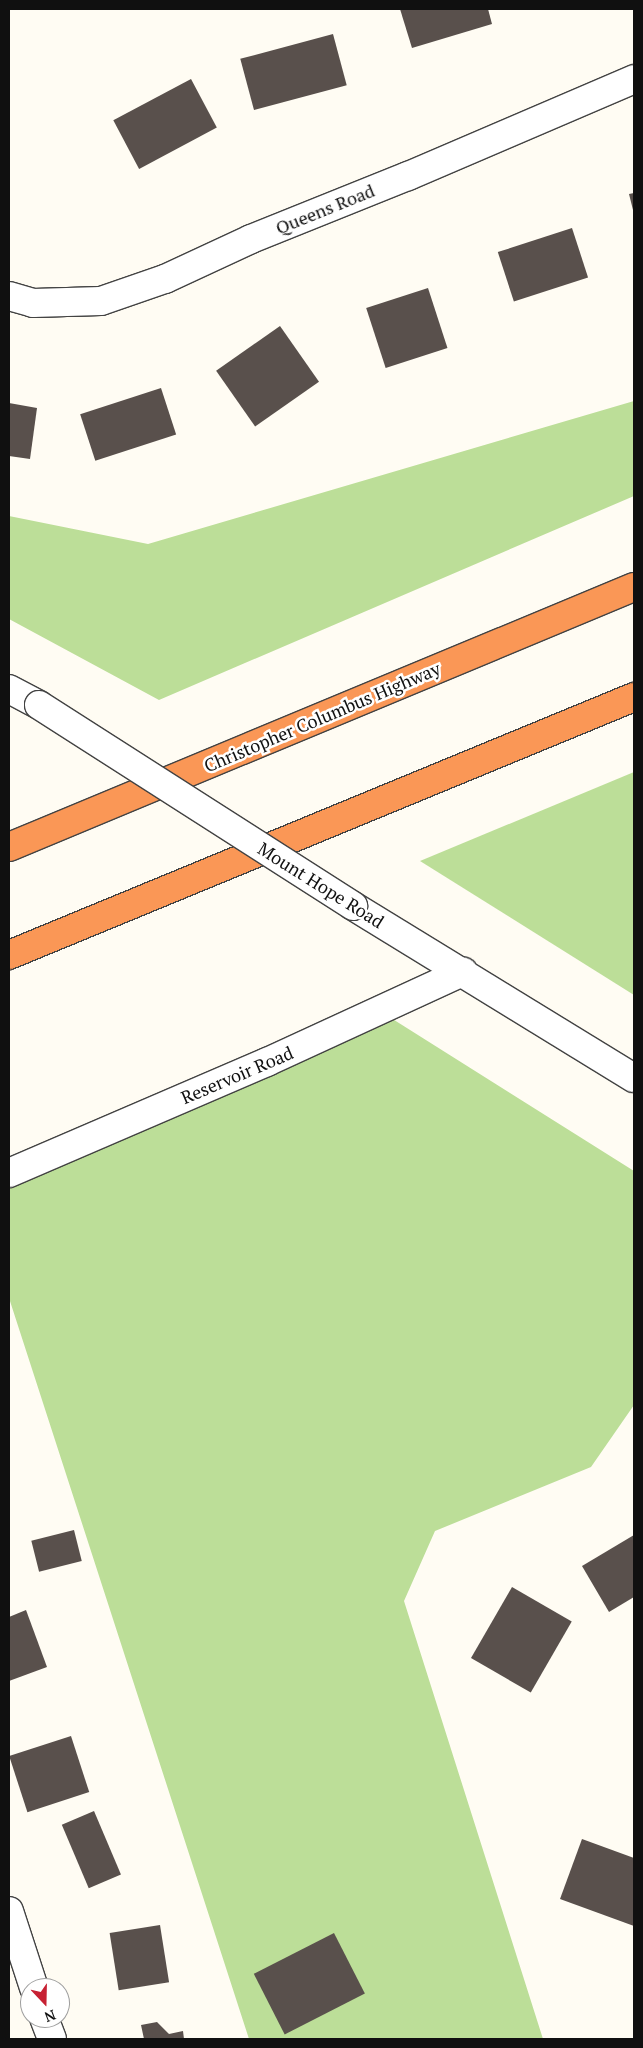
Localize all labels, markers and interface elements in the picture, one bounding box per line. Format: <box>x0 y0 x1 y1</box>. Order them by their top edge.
street label: Queens Road <box>272 179 378 239</box>
street label: Christopher Columbus Highway <box>201 657 443 777</box>
street label: Mount Hope Road <box>254 838 388 932</box>
street label: Reservoir Road <box>178 1042 296 1108</box>
north arrow <box>20 1978 70 2028</box>
text: N <box>42 2006 59 2027</box>

